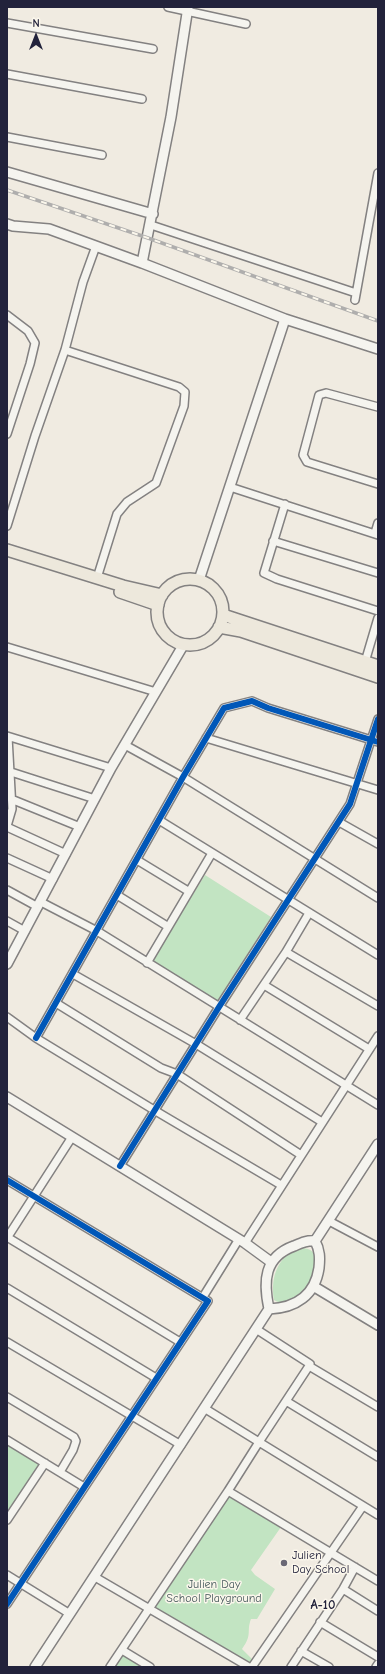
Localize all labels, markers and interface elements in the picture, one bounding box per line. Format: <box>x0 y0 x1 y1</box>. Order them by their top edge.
north arrow <box>16 16 56 56</box>
text: N <box>32 17 40 30</box>
place label: Julien Day School <box>292 1549 349 1577</box>
marker: Julien Day School <box>279 1558 289 1568</box>
park label: Julien Day School Playground <box>166 1578 262 1606</box>
district label: A-10 <box>311 1597 335 1613</box>

